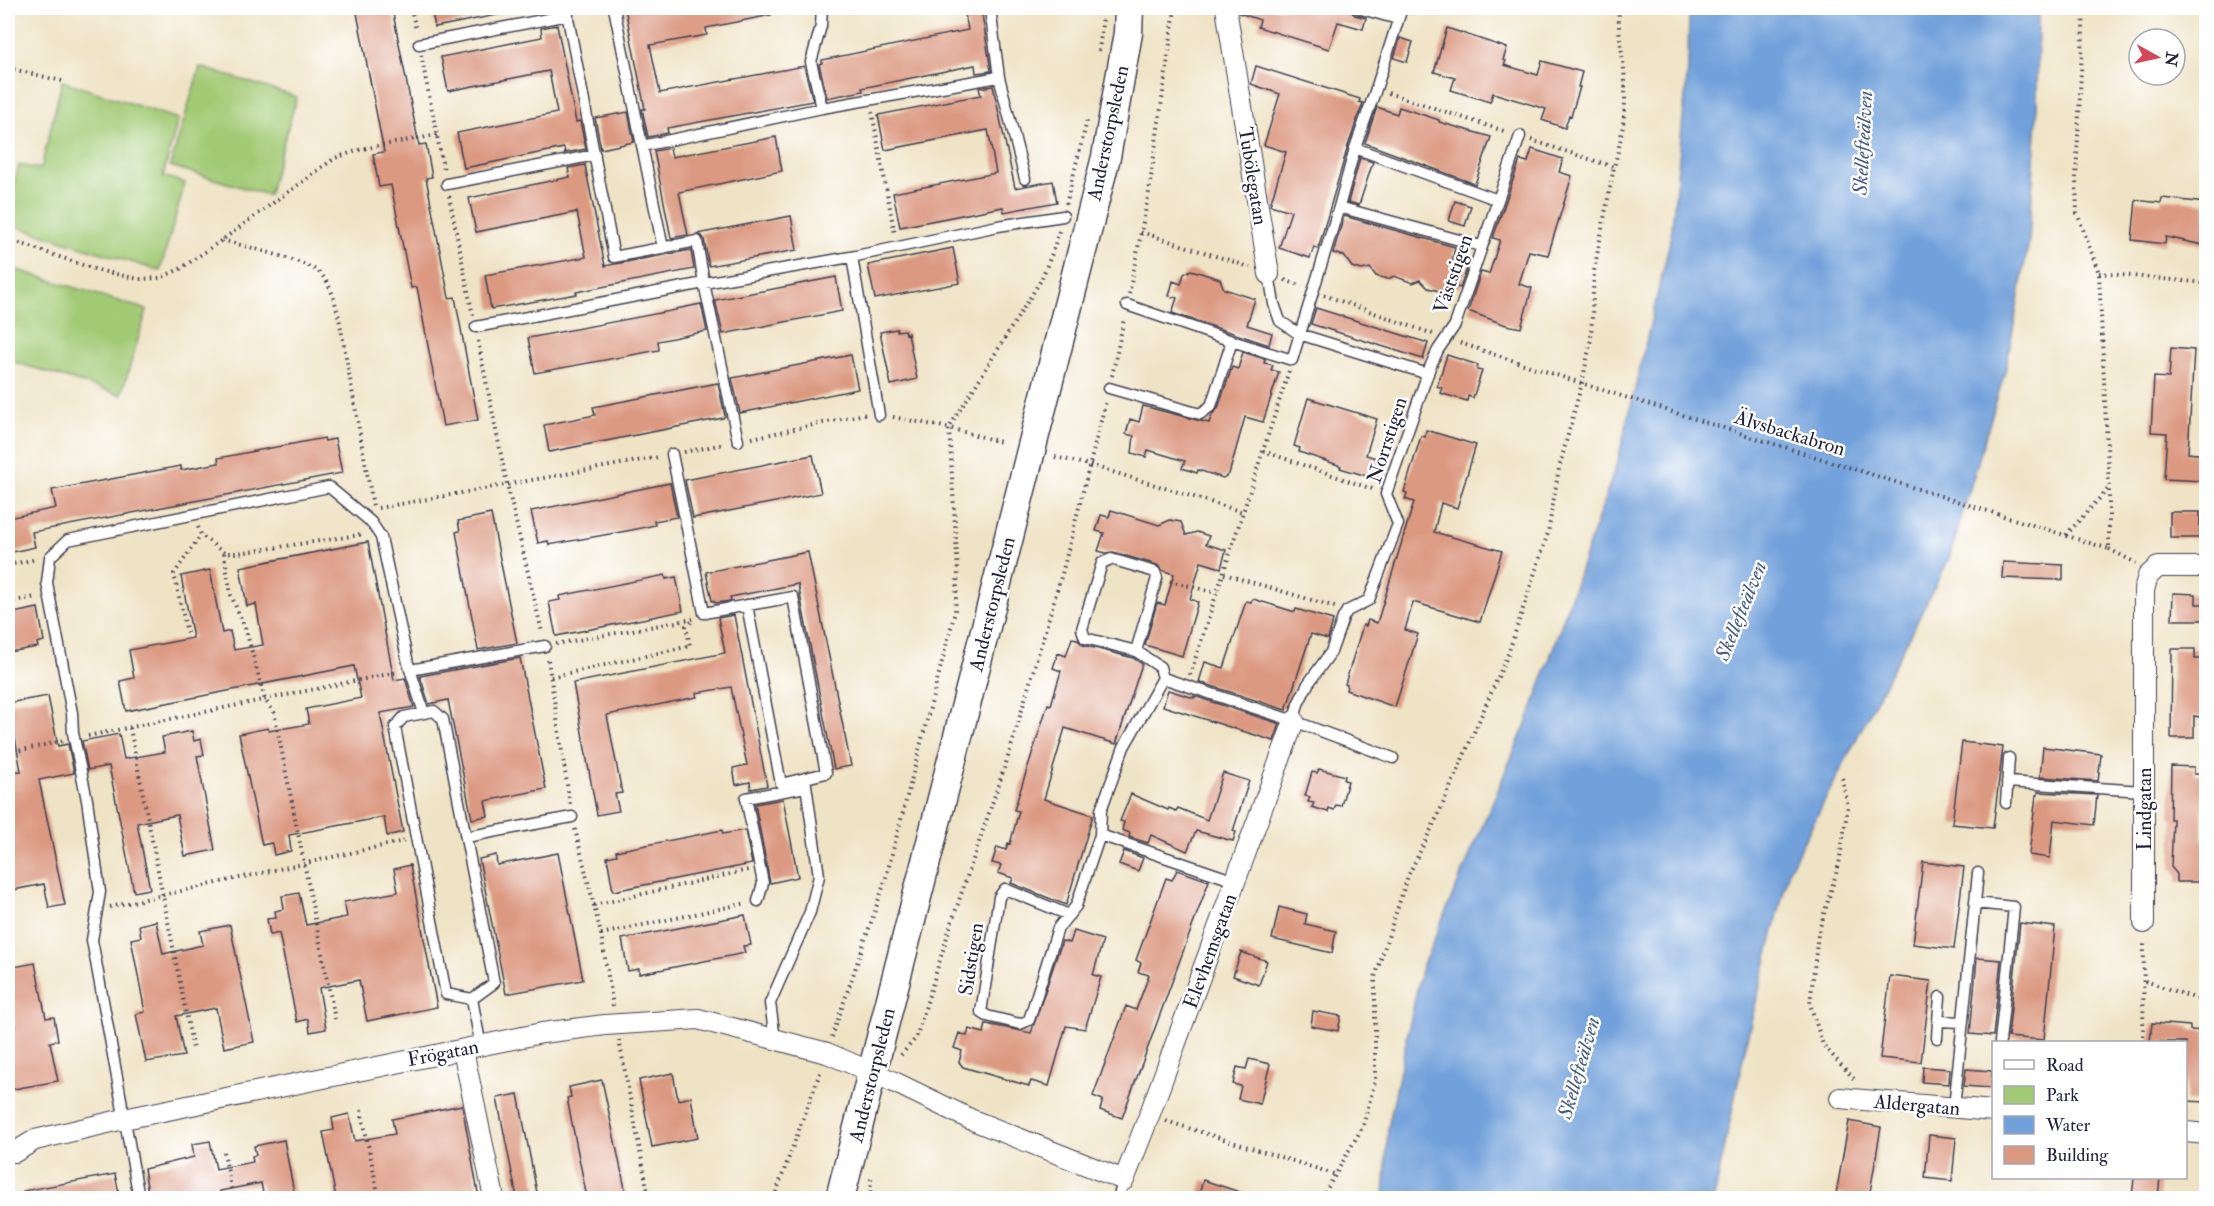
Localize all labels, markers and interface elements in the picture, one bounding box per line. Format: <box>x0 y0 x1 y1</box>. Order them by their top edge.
north arrow <box>2127 27 2187 87</box>
text: N <box>2160 49 2182 68</box>
street label: Anderstorpsleden <box>1081 63 1136 204</box>
water label: Skellefteälven <box>1847 90 1879 197</box>
street label: Tubölegatan <box>1233 125 1273 227</box>
street label: Väststigen <box>1428 231 1478 317</box>
street label: Norrstigen <box>1361 394 1413 486</box>
street label: Älvsbackabron <box>1731 404 1848 462</box>
street label: Anderstorpsleden <box>963 534 1022 675</box>
water label: Skellefteälven <box>1708 557 1773 666</box>
street label: Lindgatan <box>2132 768 2157 851</box>
street label: Elevhemsgatan <box>1178 890 1242 1012</box>
street label: Sidstigen <box>953 921 989 997</box>
street label: Anderstorpsleden <box>843 1005 902 1146</box>
water label: Skellefteälven <box>1551 1014 1606 1123</box>
street label: Frögatan <box>405 1034 481 1072</box>
legend <box>1992 1041 2187 1179</box>
text: Road <box>2046 1054 2084 1077</box>
text: Park <box>2046 1084 2079 1107</box>
street label: Aldergatan <box>1872 1089 1961 1121</box>
text: Water <box>2045 1114 2090 1137</box>
text: Building <box>2046 1144 2109 1167</box>

